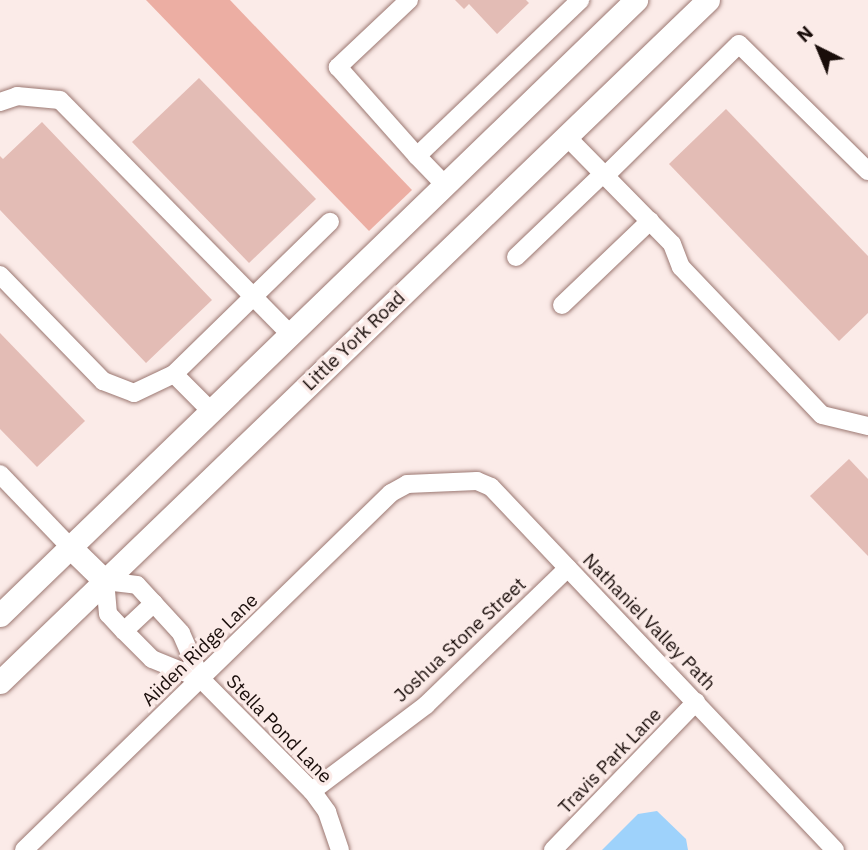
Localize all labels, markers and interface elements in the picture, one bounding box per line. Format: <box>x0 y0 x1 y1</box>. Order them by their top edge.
north arrow <box>784 14 854 84</box>
text: N <box>791 20 818 47</box>
street label: Little York Road <box>298 286 410 396</box>
street label: Nathaniel Valley Path <box>578 549 720 695</box>
street label: Joshua Stone Street <box>389 573 531 707</box>
street label: Aiiden Ridge Lane <box>137 589 263 711</box>
street label: Stella Pond Lane <box>222 670 336 788</box>
street label: Travis Park Lane <box>554 703 666 819</box>

